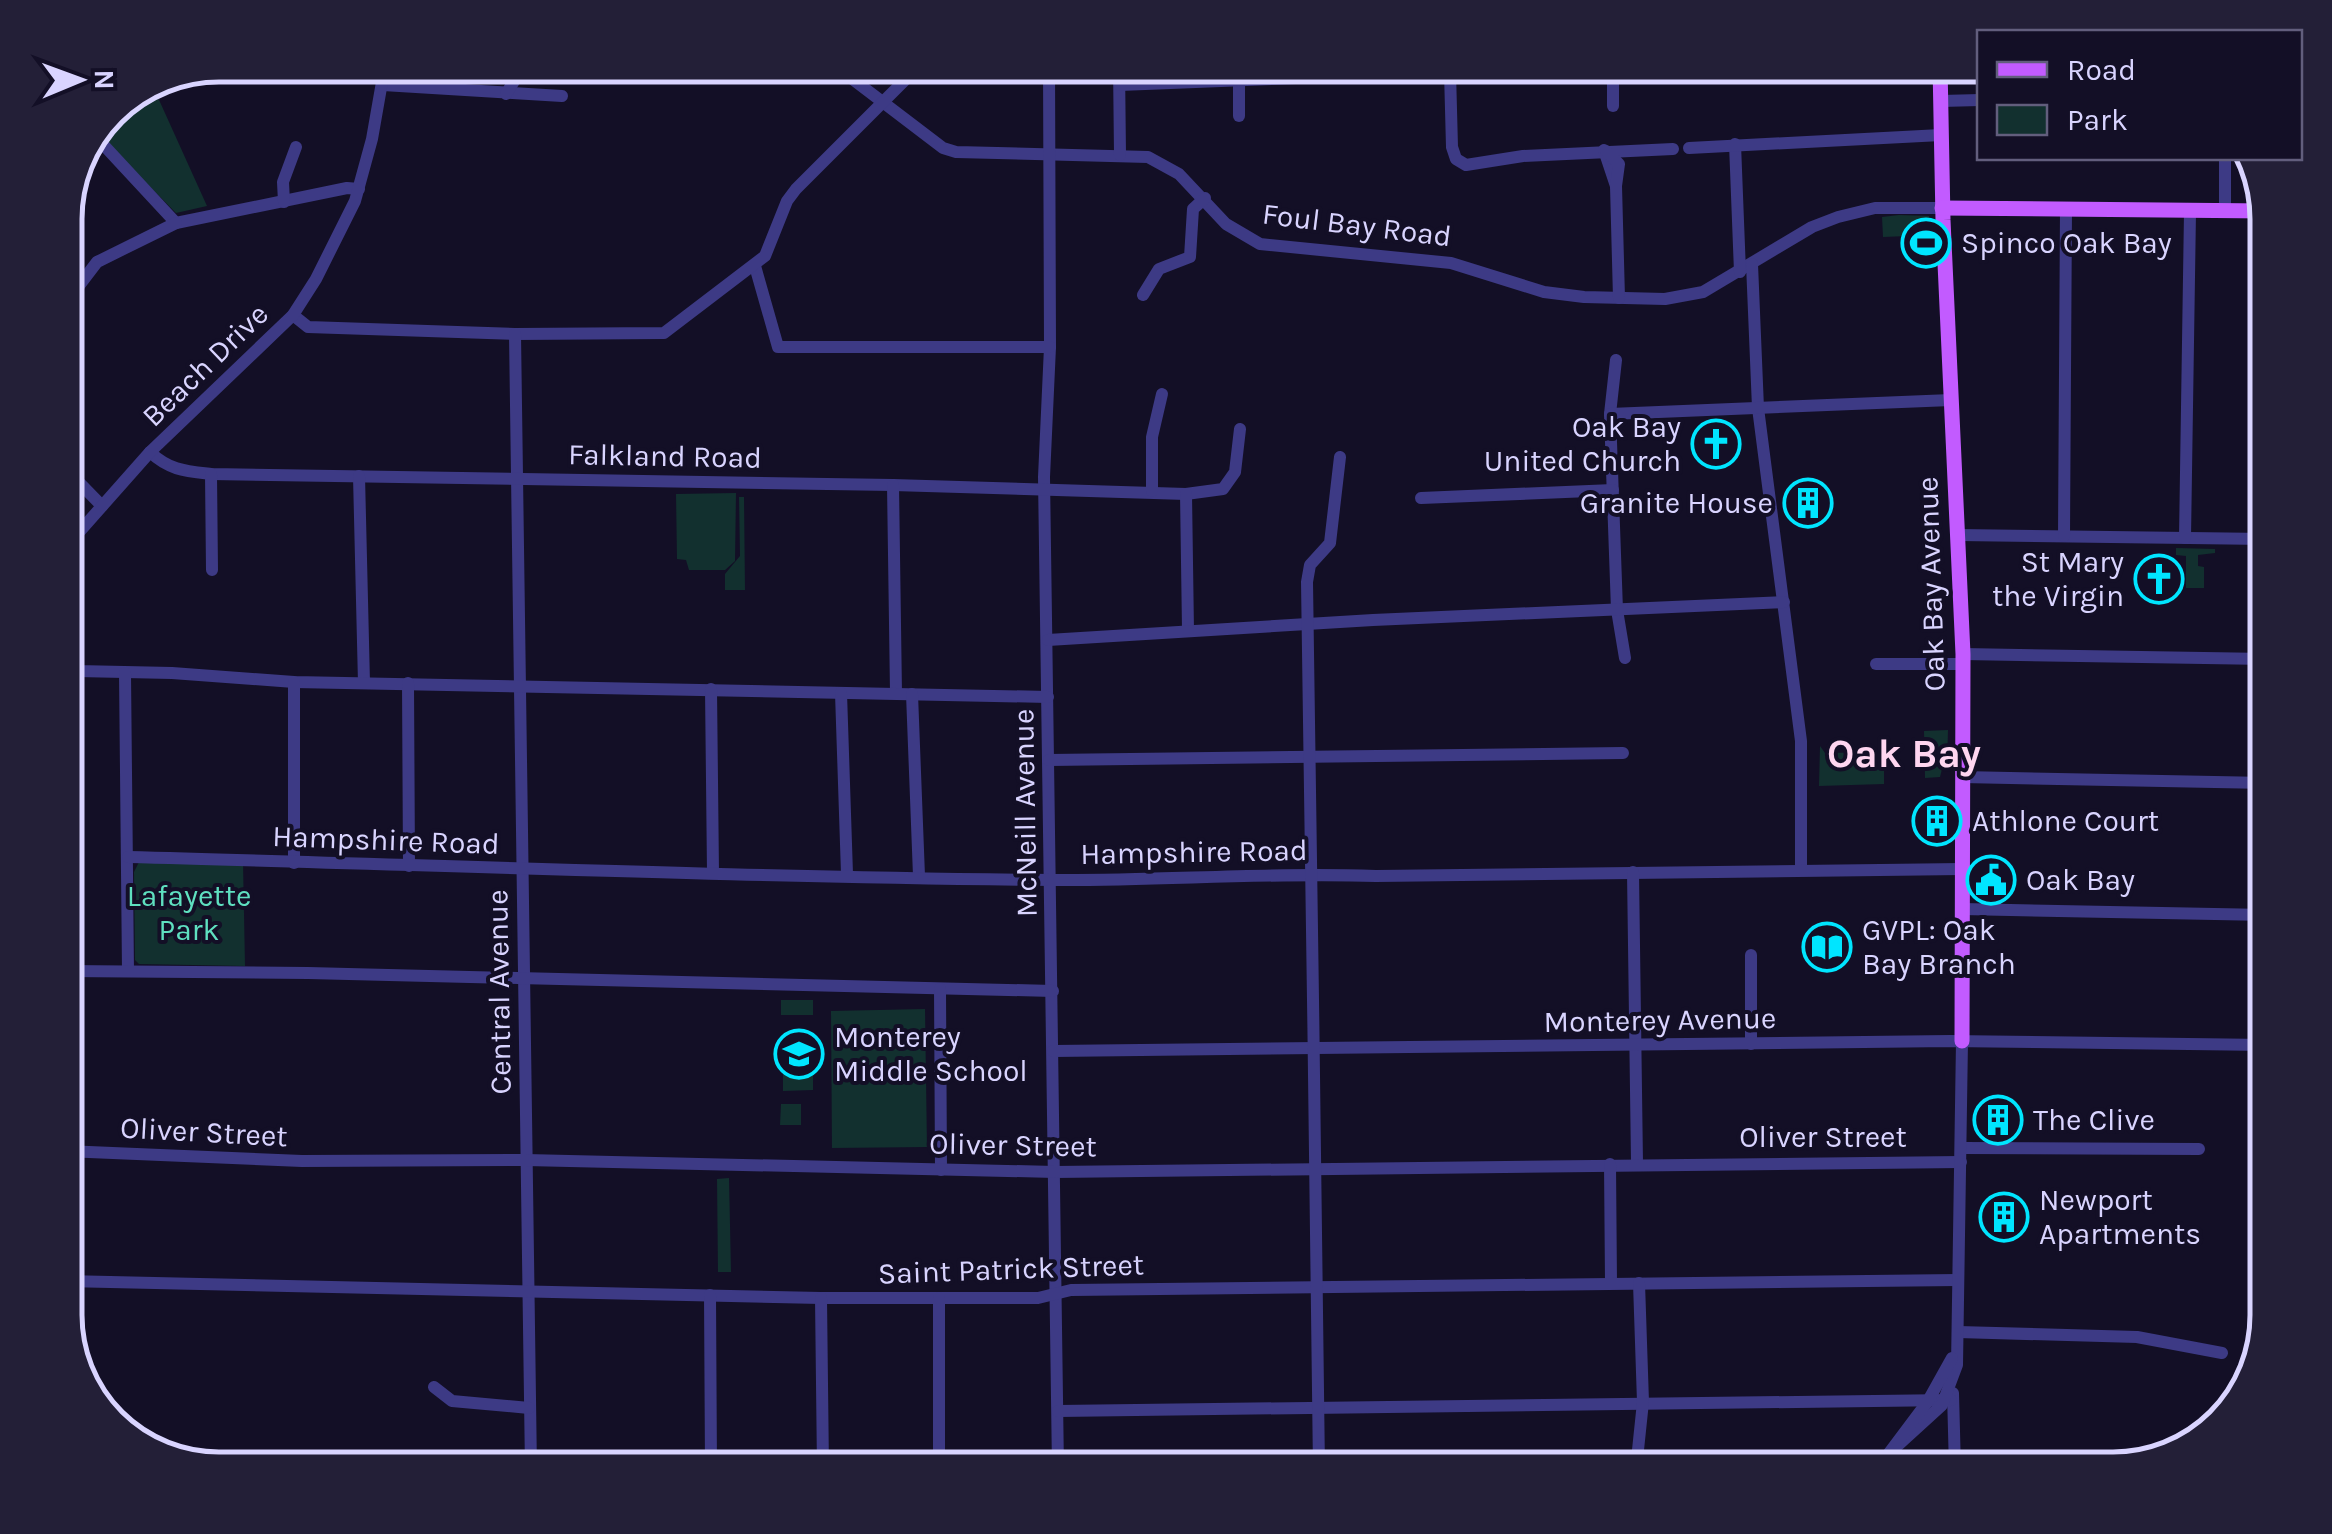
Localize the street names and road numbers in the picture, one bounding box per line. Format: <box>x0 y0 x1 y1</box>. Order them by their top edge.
street label: Foul Bay Road <box>1260 196 1454 254</box>
street label: Beach Drive <box>134 296 276 434</box>
street label: Falkland Road <box>568 436 762 476</box>
street label: Oak Bay Avenue <box>1909 476 1953 692</box>
street label: McNeill Avenue <box>1005 708 1045 918</box>
street label: Hampshire Road <box>272 818 500 862</box>
street label: Hampshire Road <box>1080 832 1308 872</box>
street label: Central Avenue <box>479 889 519 1095</box>
street label: Monterey Avenue <box>1543 1000 1777 1040</box>
street label: Oliver Street <box>119 1110 289 1154</box>
street label: Oliver Street <box>1739 1119 1907 1155</box>
street label: Oliver Street <box>929 1126 1097 1164</box>
street label: Saint Patrick Street <box>877 1246 1145 1292</box>

